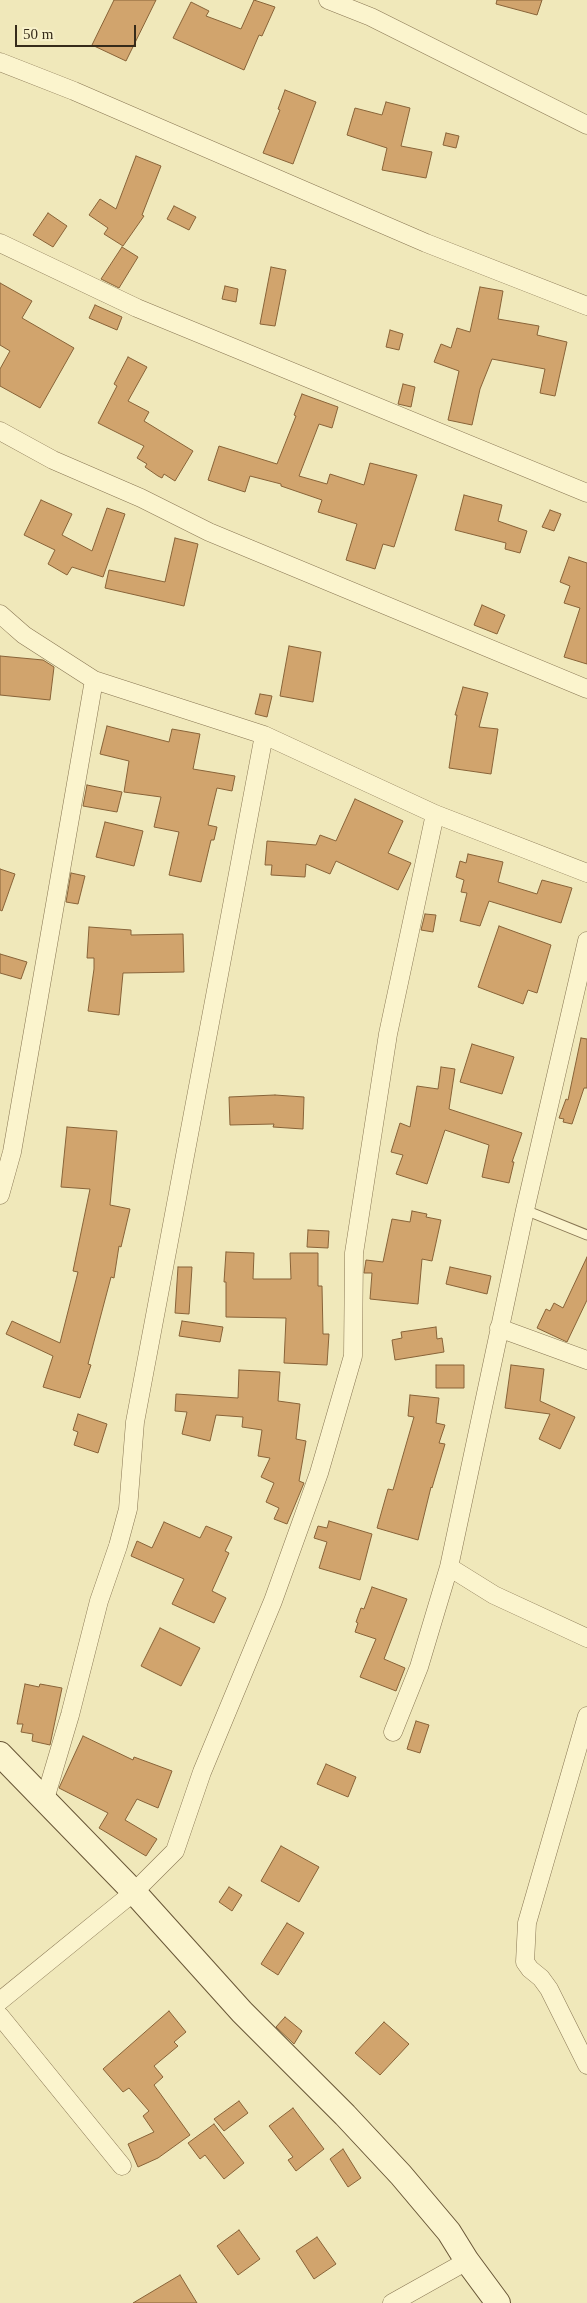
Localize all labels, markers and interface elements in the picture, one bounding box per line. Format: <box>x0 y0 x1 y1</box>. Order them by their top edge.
scale bar <box>18 15 139 47</box>
text: 50 m <box>23 26 53 42</box>

